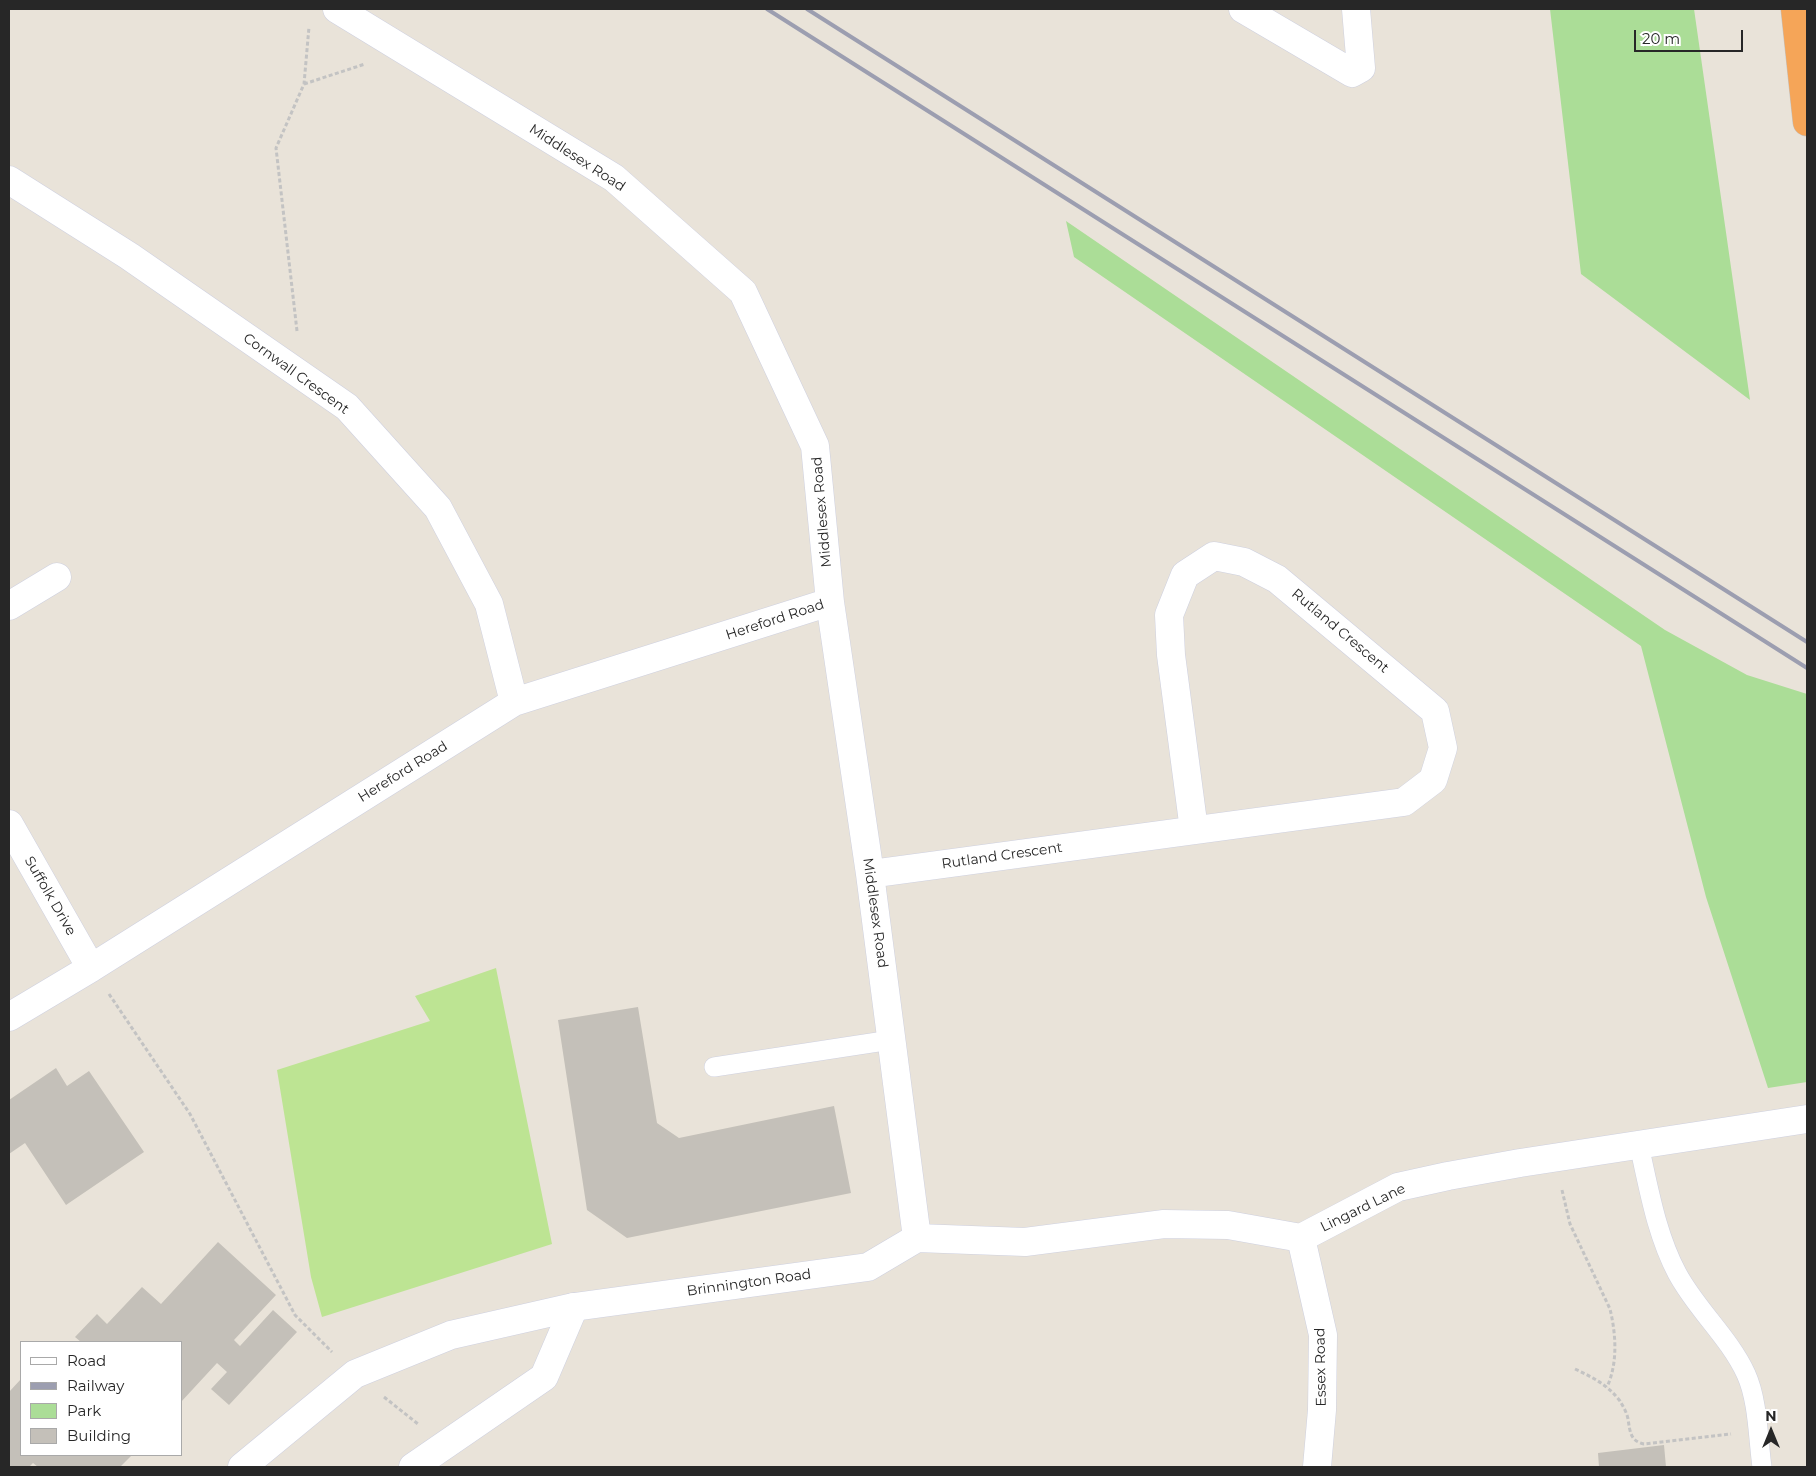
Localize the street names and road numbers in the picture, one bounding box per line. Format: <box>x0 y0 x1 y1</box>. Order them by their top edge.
street label: Middlesex Road <box>526 121 628 195</box>
street label: Cornwall Crescent <box>240 330 352 418</box>
street label: Middlesex Road <box>809 456 835 568</box>
street label: Rutland Crescent <box>1288 585 1392 677</box>
street label: Hereford Road <box>724 596 826 644</box>
street label: Hereford Road <box>355 738 451 806</box>
street label: Rutland Crescent <box>940 839 1064 873</box>
street label: Suffolk Drive <box>21 853 79 939</box>
street label: Middlesex Road <box>859 857 891 969</box>
street label: Lingard Lane <box>1318 1180 1408 1236</box>
street label: Brinnington Road <box>686 1266 812 1300</box>
street label: Essex Road <box>1312 1327 1330 1407</box>

